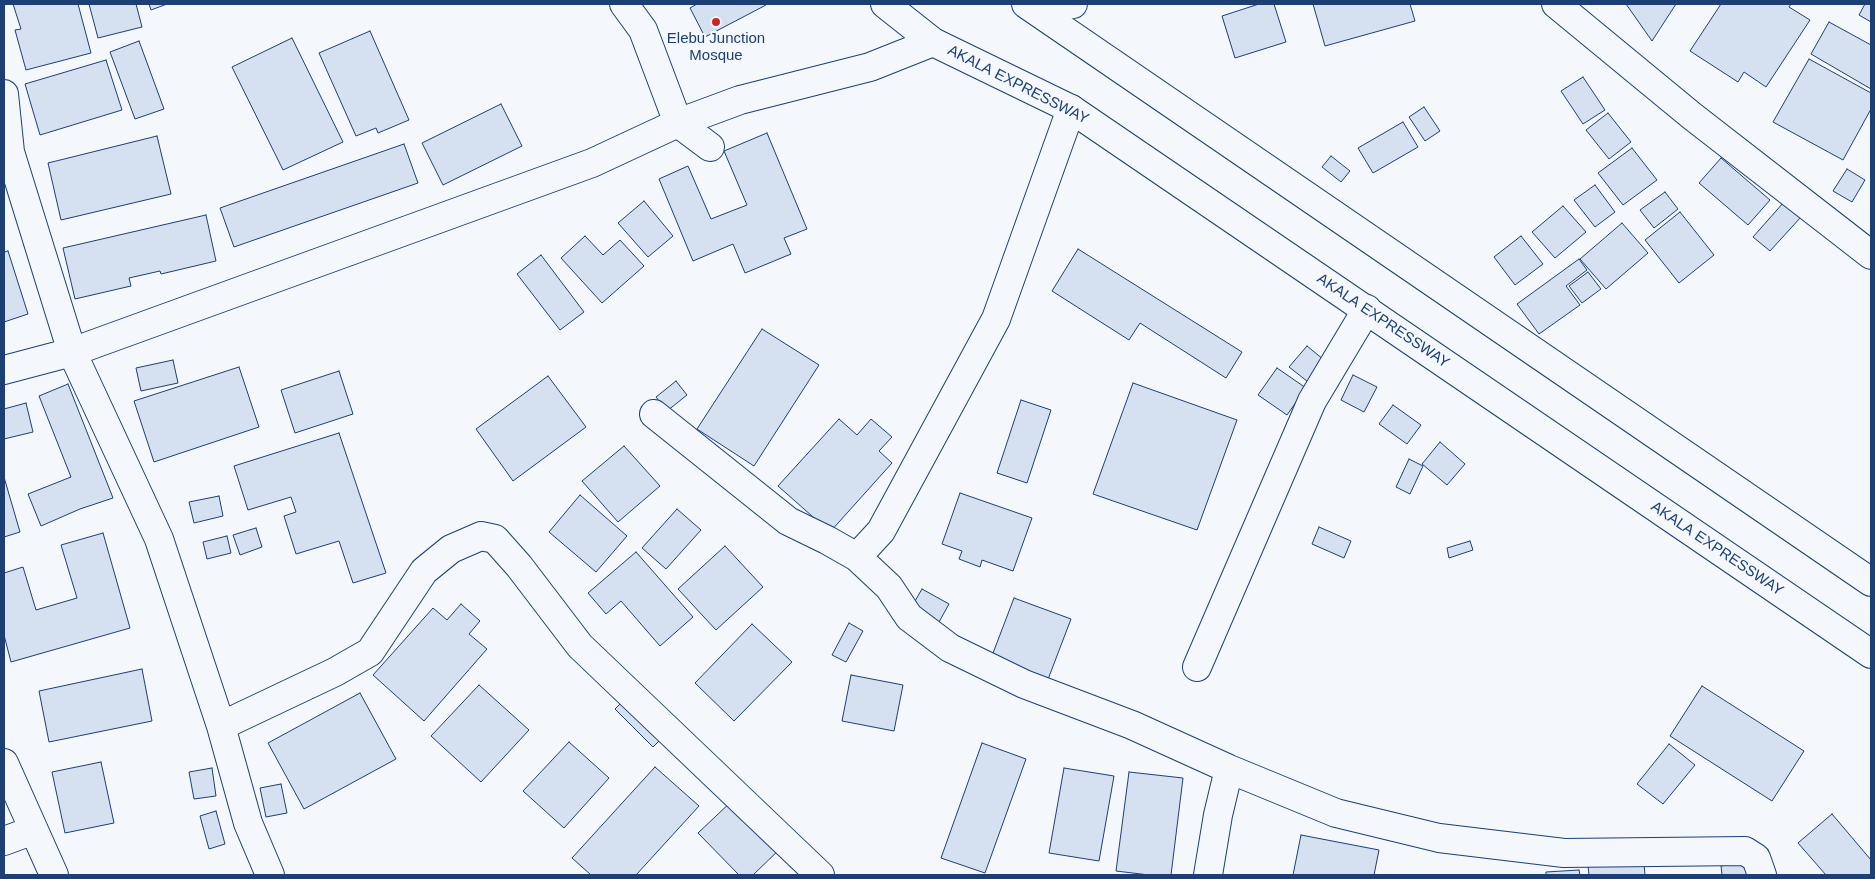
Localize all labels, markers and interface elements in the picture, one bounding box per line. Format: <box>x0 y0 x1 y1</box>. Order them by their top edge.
marker: Elebu Junction Mosque <box>710 16 722 28</box>
place label: Elebu Junction Mosque <box>667 30 765 65</box>
street label: AKALA EXPRESSWAY <box>944 42 1092 128</box>
street label: AKALA EXPRESSWAY <box>1313 270 1453 372</box>
street label: AKALA EXPRESSWAY <box>1647 498 1787 600</box>

